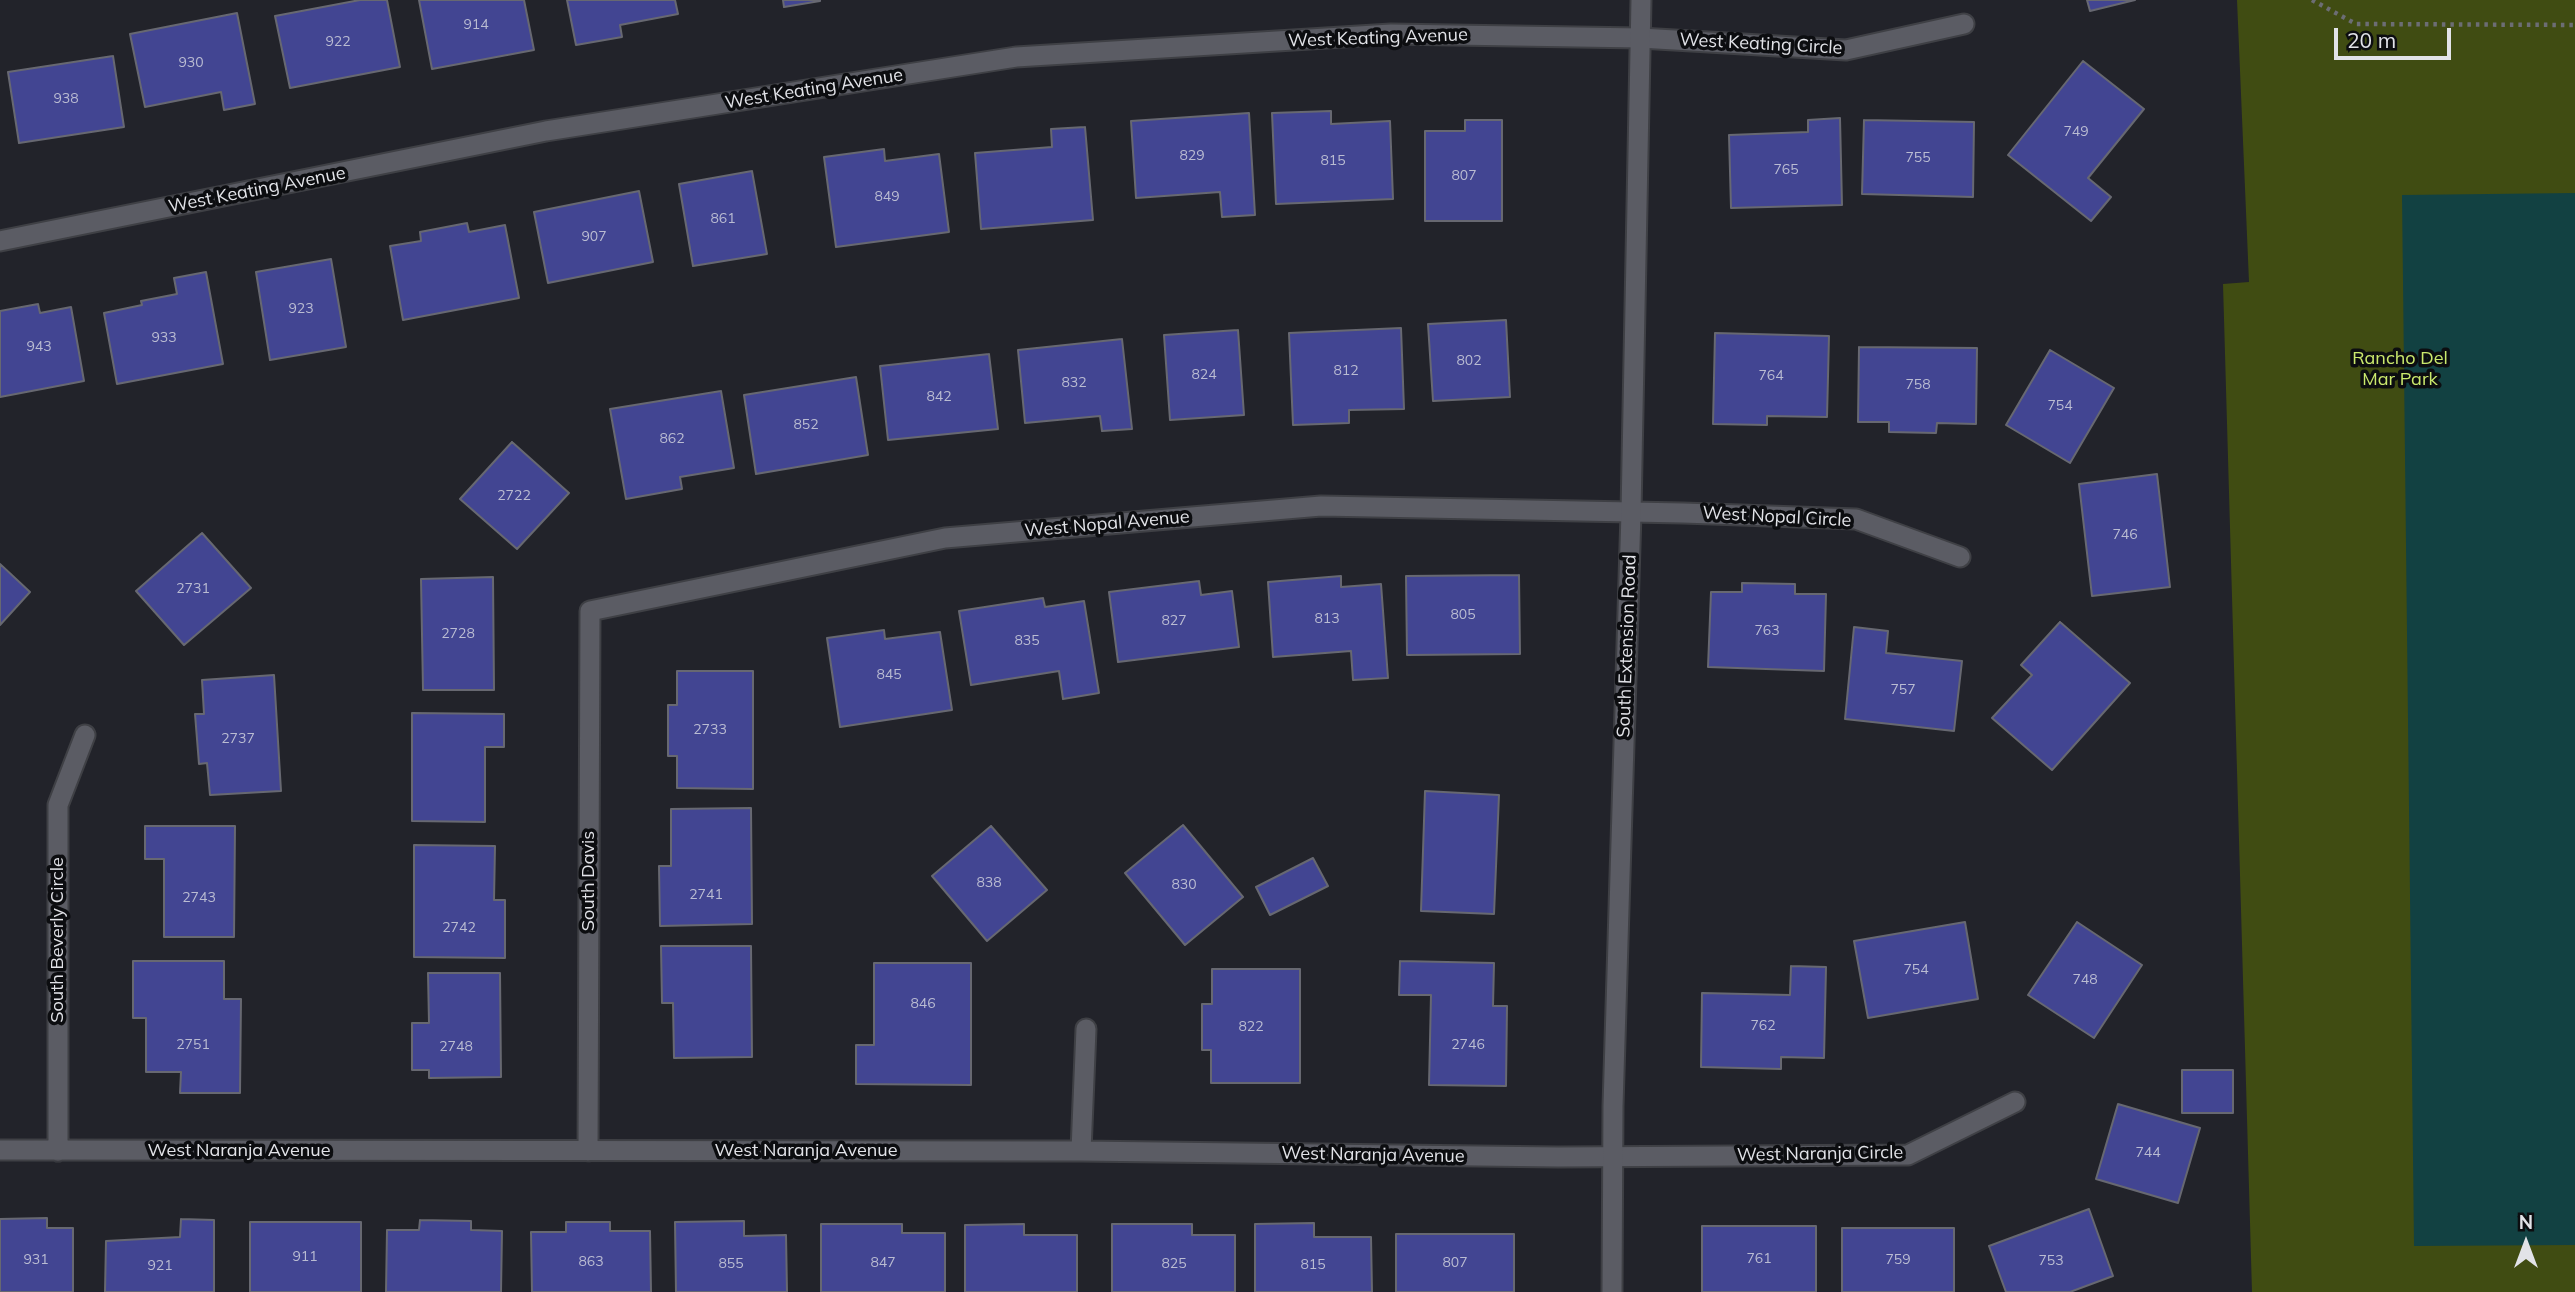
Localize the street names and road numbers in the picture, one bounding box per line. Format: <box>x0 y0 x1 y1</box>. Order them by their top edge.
street label: West Keating Avenue <box>1288 24 1468 52</box>
street label: West Keating Circle <box>1679 29 1843 59</box>
street label: West Keating Avenue <box>724 64 904 114</box>
street label: West Keating Avenue <box>167 162 347 218</box>
street label: West Nopal Circle <box>1702 502 1852 532</box>
street label: West Nopal Avenue <box>1024 506 1190 542</box>
street label: South Extension Road <box>1613 554 1641 738</box>
street label: South Davis <box>578 831 600 931</box>
street label: South Beverly Circle <box>47 857 69 1023</box>
street label: West Naranja Avenue <box>147 1140 331 1162</box>
street label: West Naranja Avenue <box>714 1140 898 1162</box>
street label: West Naranja Circle <box>1737 1142 1903 1166</box>
street label: West Naranja Avenue <box>1281 1143 1465 1167</box>

